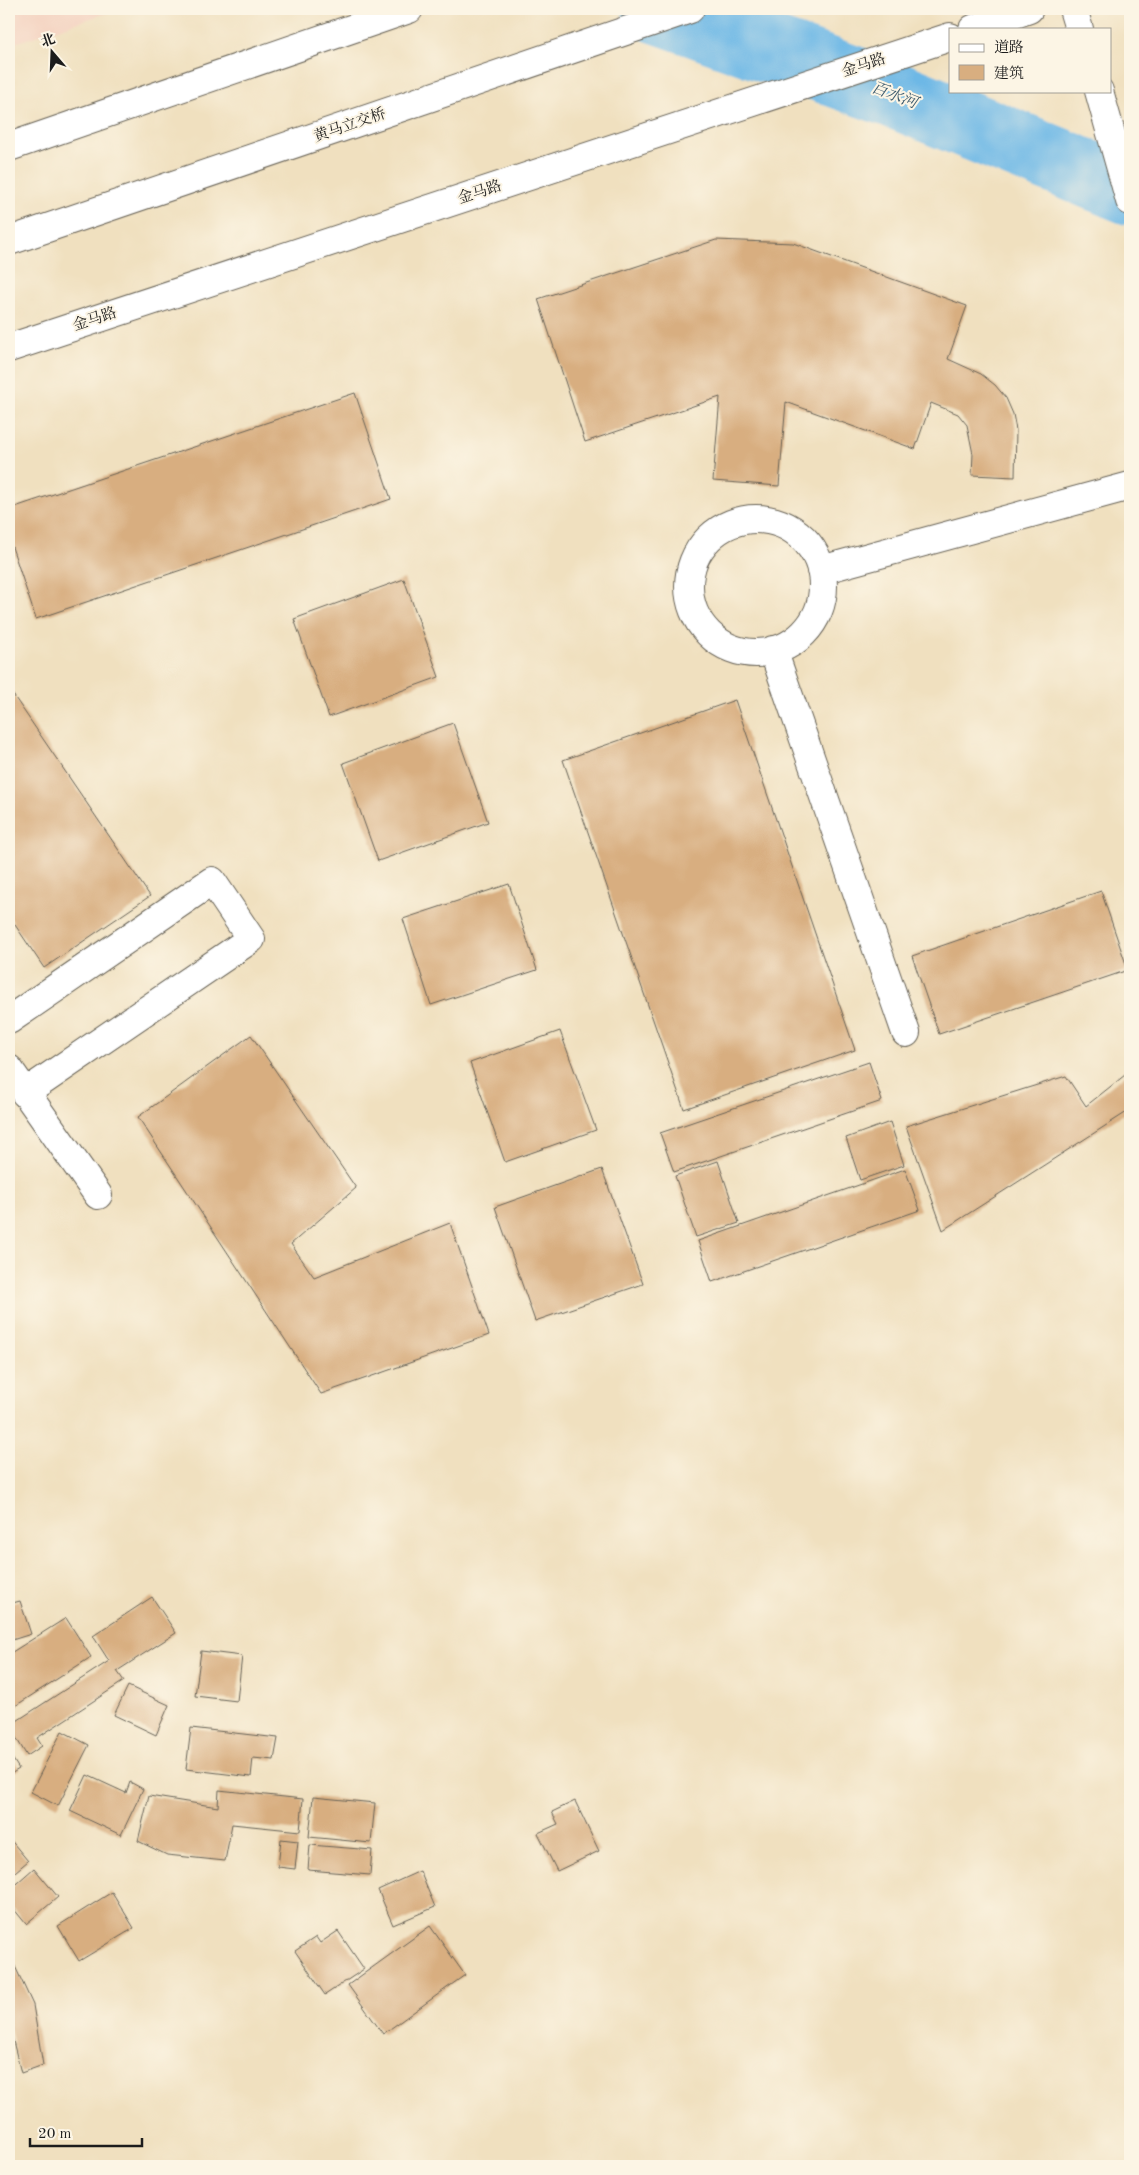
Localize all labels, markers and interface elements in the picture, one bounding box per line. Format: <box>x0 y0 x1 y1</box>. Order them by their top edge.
north arrow <box>28 28 78 78</box>
legend <box>949 28 1112 92</box>
text: 北 <box>39 31 57 50</box>
text: 道路 <box>994 39 1024 56</box>
street label: 金马路 <box>840 50 888 80</box>
text: 建筑 <box>994 65 1024 82</box>
water label: 百水河 <box>869 78 923 113</box>
street label: 黄马立交桥 <box>311 105 388 145</box>
street label: 金马路 <box>456 177 504 207</box>
street label: 金马路 <box>71 304 119 334</box>
scale bar <box>30 2115 142 2147</box>
text: 20 m <box>38 2127 72 2142</box>

